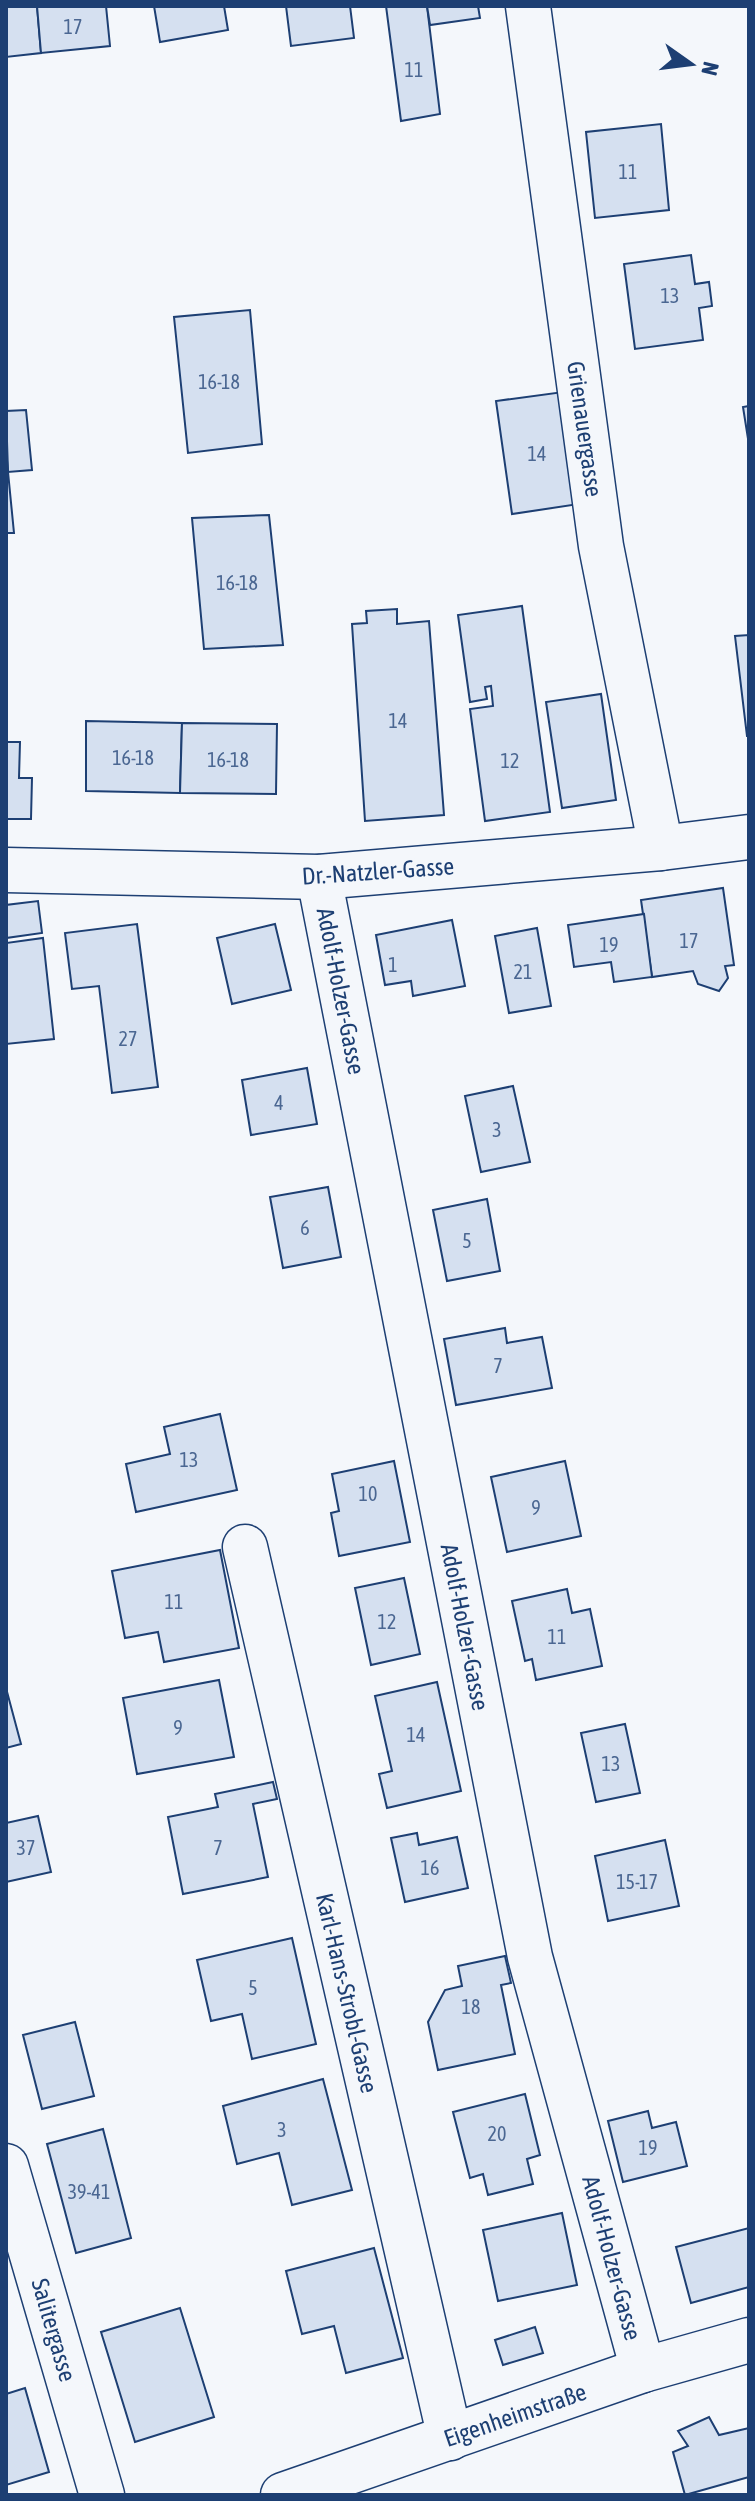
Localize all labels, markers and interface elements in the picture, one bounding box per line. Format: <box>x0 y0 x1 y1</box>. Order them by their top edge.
house number: 17 <box>64 15 82 38</box>
north arrow <box>651 24 731 104</box>
house number: 11 <box>405 58 423 81</box>
text: N <box>696 59 725 78</box>
house number: 11 <box>619 160 637 183</box>
house number: 13 <box>661 284 679 307</box>
street label: Grienauergasse <box>562 359 608 499</box>
house number: 16-18 <box>198 370 240 393</box>
house number: 14 <box>528 442 546 465</box>
house number: 16-18 <box>216 571 258 594</box>
house number: 14 <box>389 709 407 732</box>
house number: 16-18 <box>112 746 154 769</box>
house number: 16-18 <box>207 748 249 771</box>
house number: 12 <box>501 749 519 772</box>
street label: Dr.-Natzler-Gasse <box>301 852 455 890</box>
street label: Adolf-Holzer-Gasse <box>312 905 370 1077</box>
house number: 17 <box>680 929 698 952</box>
house number: 19 <box>600 933 618 956</box>
house number: 1 <box>388 953 398 976</box>
house number: 21 <box>514 960 532 983</box>
house number: 27 <box>119 1027 137 1050</box>
house number: 4 <box>274 1091 284 1114</box>
house number: 3 <box>492 1118 502 1141</box>
house number: 6 <box>300 1216 310 1239</box>
house number: 5 <box>462 1229 472 1252</box>
house number: 7 <box>493 1354 503 1377</box>
house number: 13 <box>180 1448 198 1471</box>
house number: 10 <box>359 1482 377 1505</box>
house number: 9 <box>531 1496 541 1519</box>
street label: Adolf-Holzer-Gasse <box>436 1541 494 1713</box>
house number: 11 <box>165 1590 183 1613</box>
house number: 12 <box>378 1610 396 1633</box>
house number: 11 <box>548 1625 566 1648</box>
house number: 9 <box>173 1716 183 1739</box>
house number: 14 <box>407 1723 425 1746</box>
house number: 13 <box>602 1752 620 1775</box>
house number: 37 <box>17 1836 35 1859</box>
house number: 7 <box>213 1836 223 1859</box>
house number: 16 <box>421 1856 439 1879</box>
house number: 15-17 <box>616 1870 658 1893</box>
street label: Karl-Hans-Strobl-Gasse <box>311 1891 383 2095</box>
house number: 5 <box>248 1976 258 1999</box>
house number: 18 <box>462 1995 480 2018</box>
house number: 3 <box>277 2118 287 2141</box>
house number: 20 <box>488 2122 506 2145</box>
house number: 19 <box>639 2136 657 2159</box>
street label: Adolf-Holzer-Gasse <box>577 2173 647 2343</box>
house number: 39-41 <box>68 2180 110 2203</box>
street label: Salitergasse <box>26 2275 82 2385</box>
street label: Eigenheimstraße <box>440 2378 590 2452</box>

